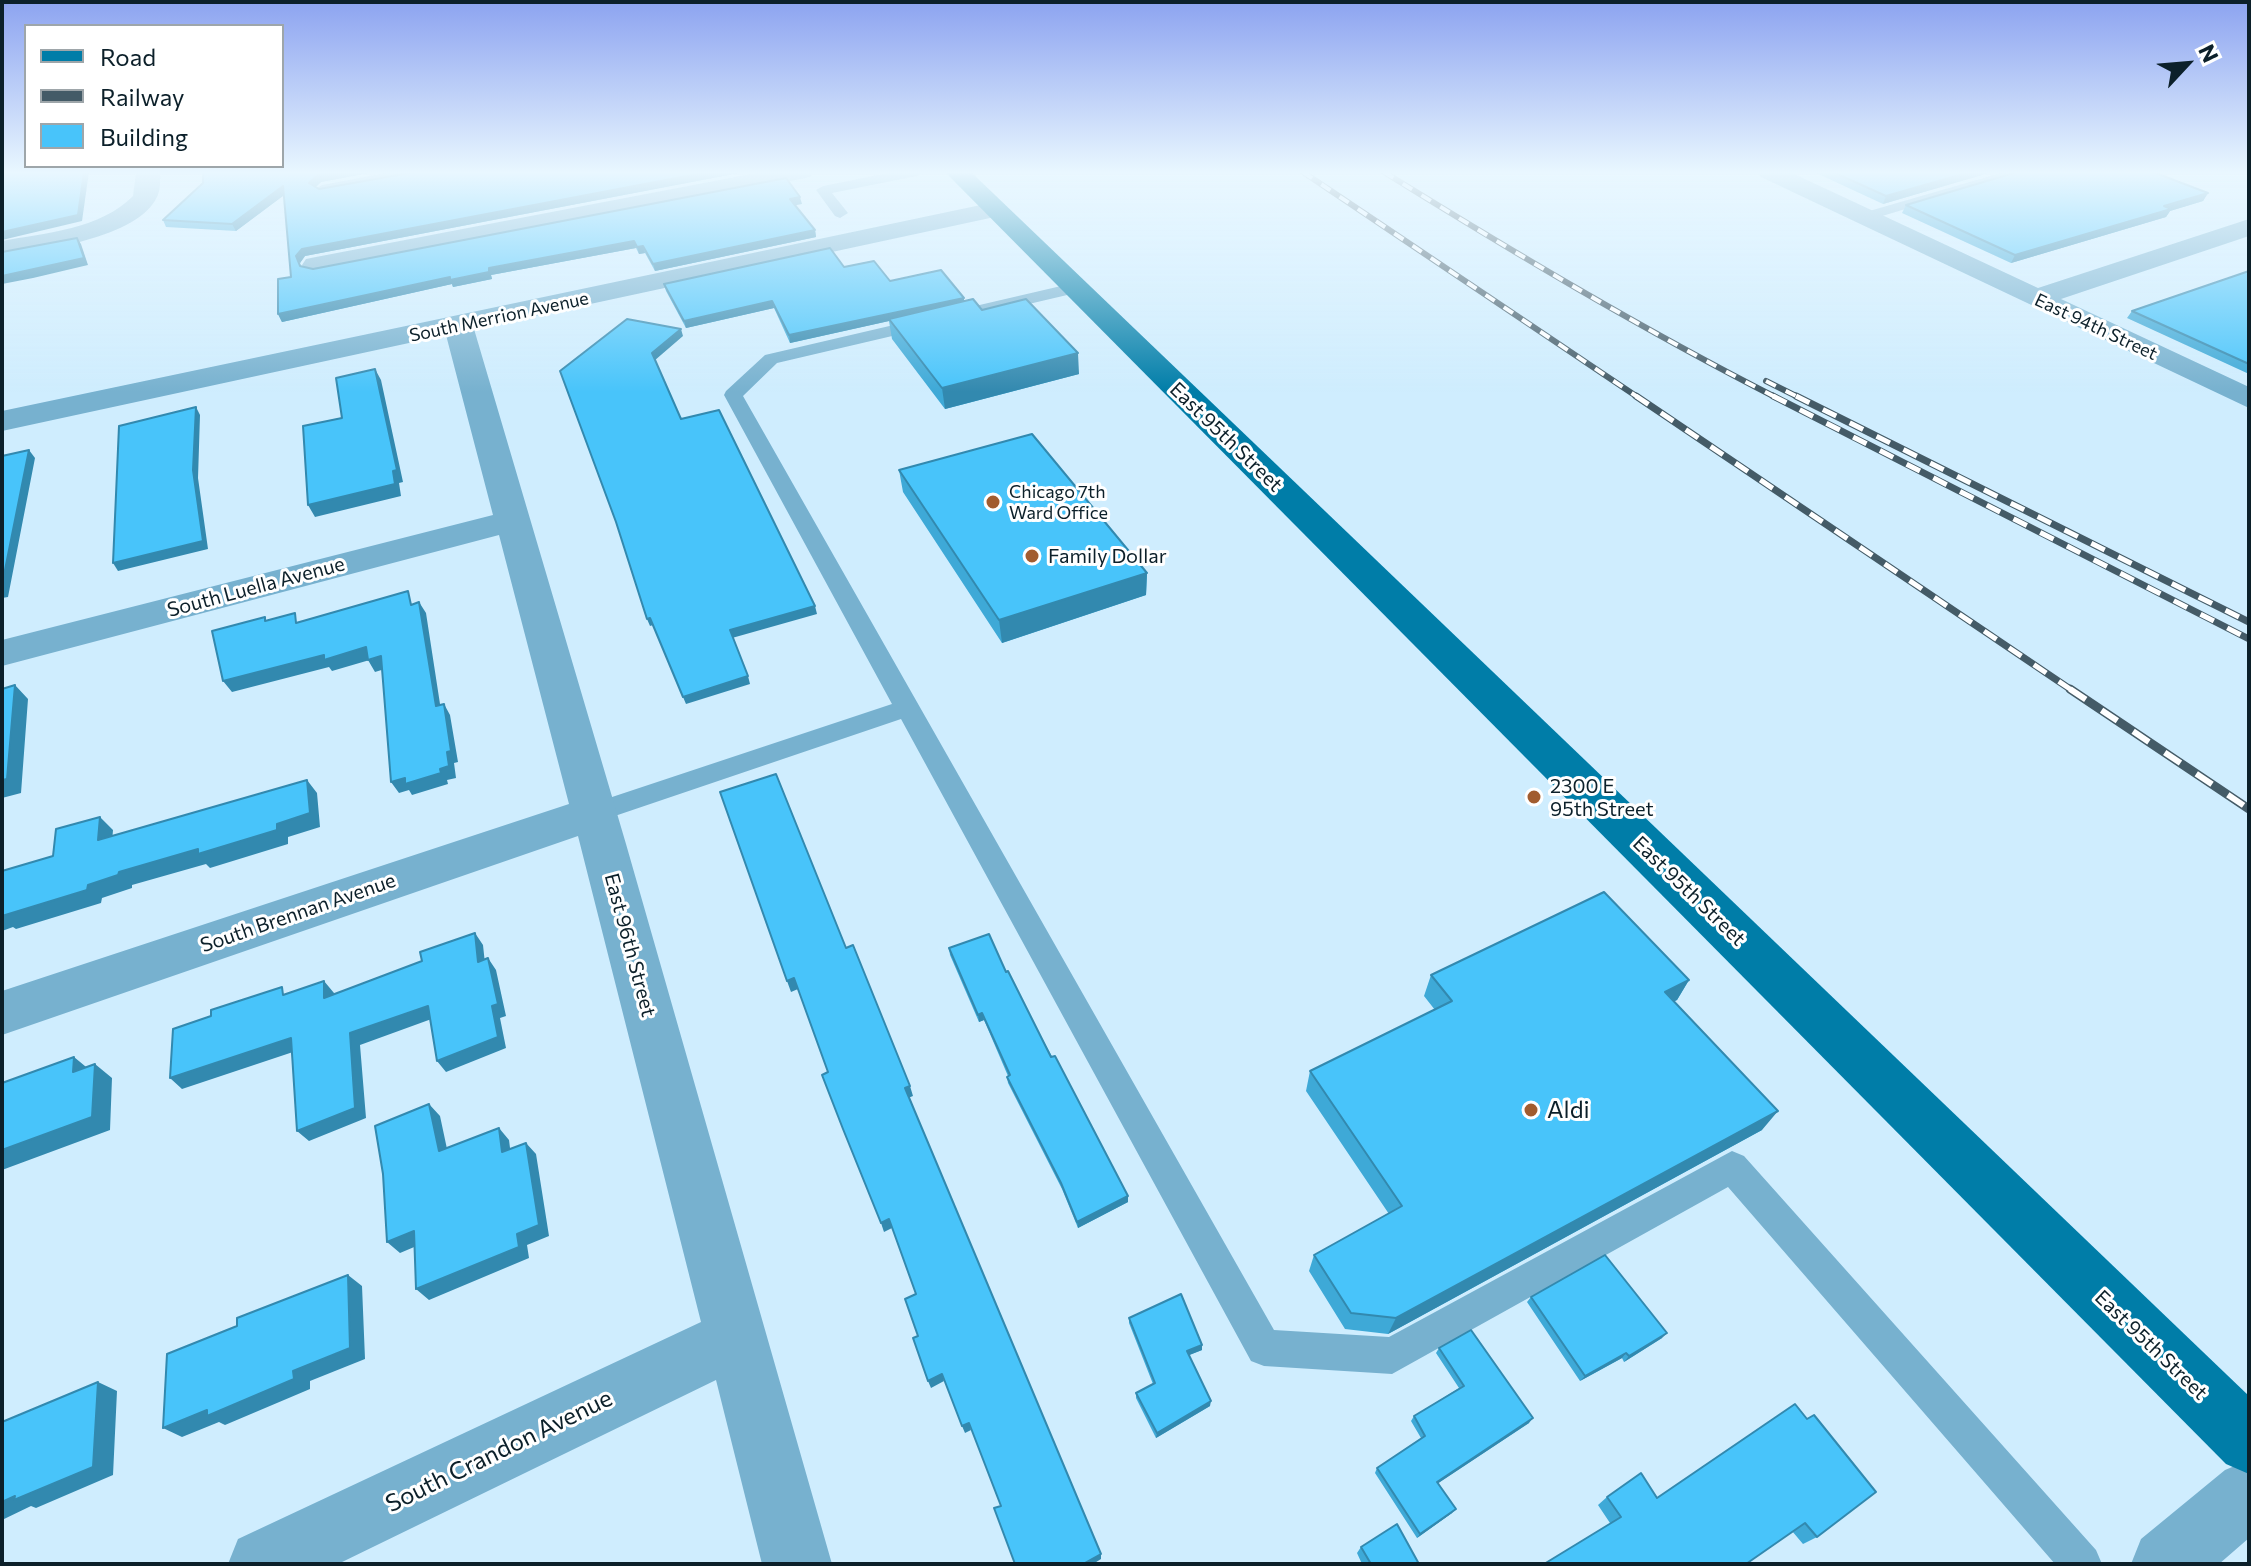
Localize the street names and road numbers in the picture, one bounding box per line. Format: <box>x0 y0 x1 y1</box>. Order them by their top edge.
street label: South Merrion Avenue <box>407 287 591 347</box>
street label: East 94th Street <box>2031 289 2161 365</box>
street label: East 95th Street <box>1165 377 1287 497</box>
street label: South Luella Avenue <box>165 552 347 622</box>
street label: East 95th Street <box>1628 831 1750 951</box>
street label: South Brennan Avenue <box>197 868 399 958</box>
street label: East 96th Street <box>599 871 661 1019</box>
street label: East 95th Street <box>2090 1285 2212 1405</box>
street label: South Crandon Avenue <box>381 1384 617 1518</box>

